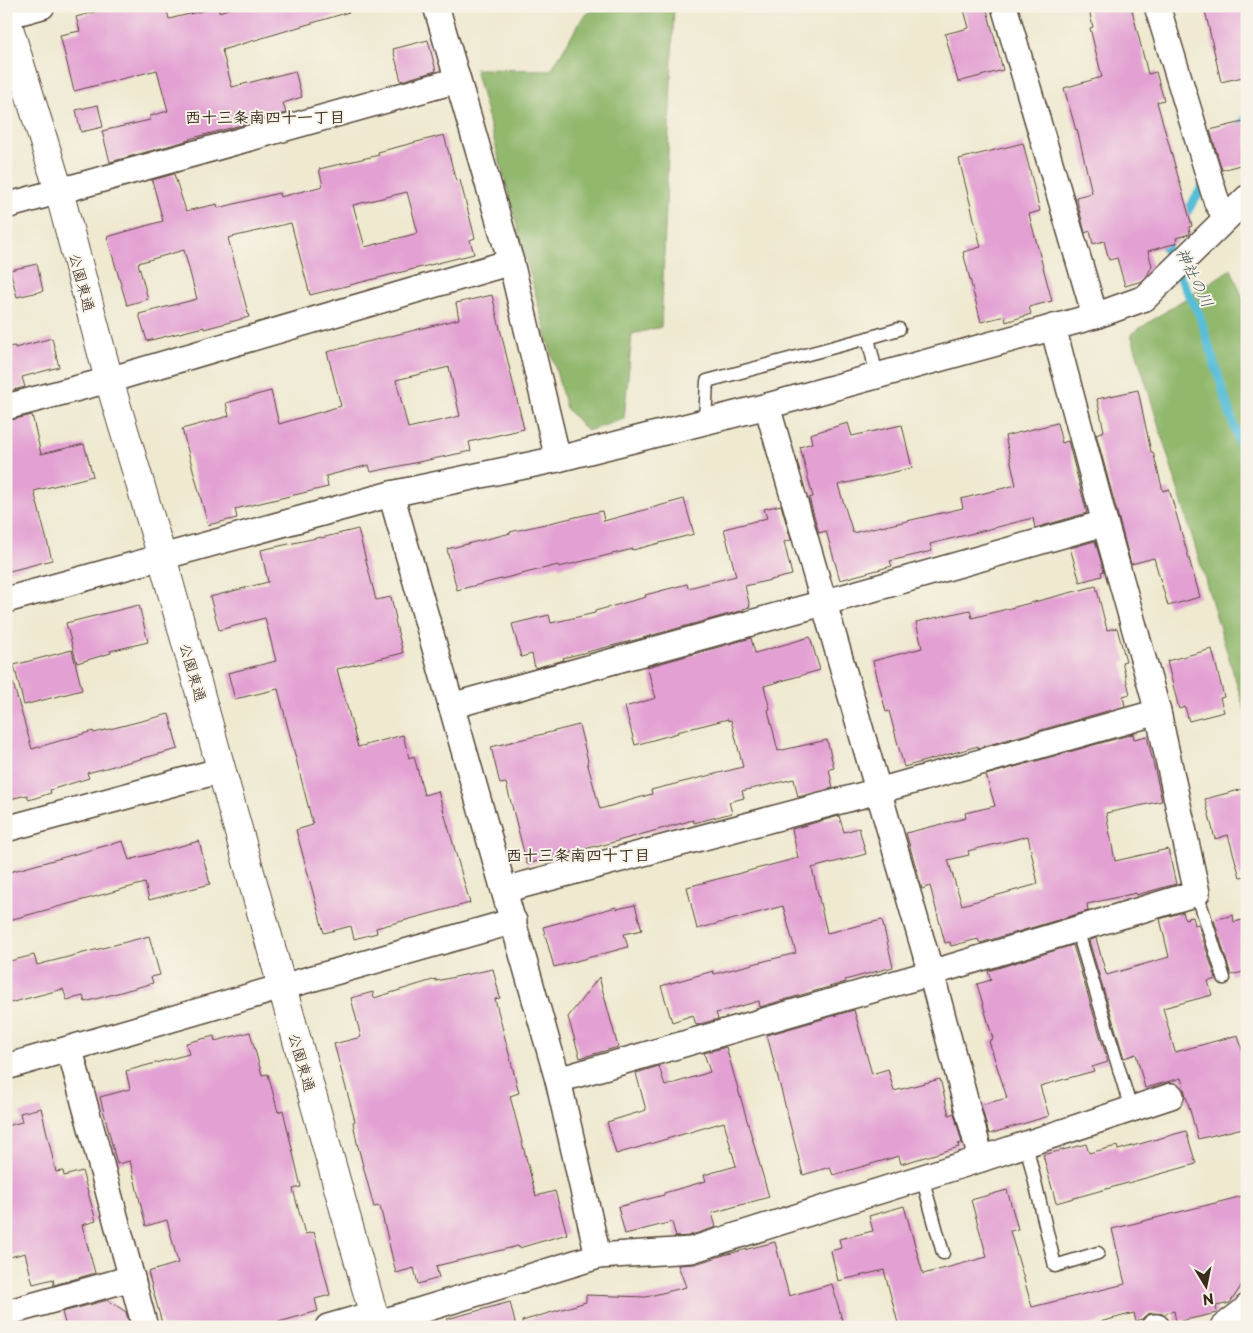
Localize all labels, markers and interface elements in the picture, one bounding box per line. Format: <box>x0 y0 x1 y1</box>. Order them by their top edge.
district label: 西十三条南四十一丁目 <box>185 104 345 128</box>
water label: 神社の川 <box>1171 243 1221 311</box>
street label: 公園東通 <box>64 250 102 314</box>
street label: 公園東通 <box>175 640 213 704</box>
district label: 西十三条南四十丁目 <box>506 842 650 866</box>
street label: 公園東通 <box>284 1030 322 1094</box>
north arrow <box>1180 1260 1230 1310</box>
text: N <box>1201 1288 1216 1311</box>

